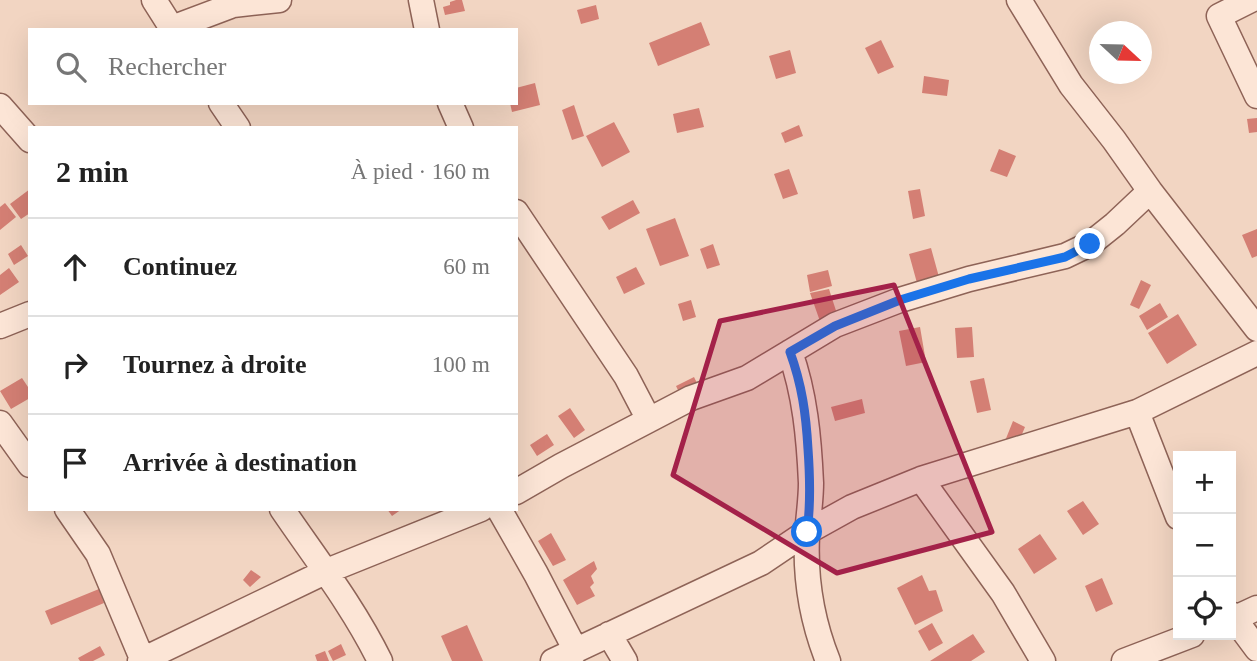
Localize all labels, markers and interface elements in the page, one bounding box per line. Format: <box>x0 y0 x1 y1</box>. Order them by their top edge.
north arrow <box>1089 21 1152 84</box>
search box <box>28 28 518 105</box>
icon: search <box>52 48 90 86</box>
text: Rechercher <box>108 52 226 81</box>
text: 2 min <box>56 155 129 188</box>
text: À pied · 160 m <box>351 159 490 184</box>
route end <box>1074 228 1105 259</box>
icon: ahead <box>56 248 94 286</box>
text: Continuez <box>123 252 237 281</box>
text: 60 m <box>443 254 490 279</box>
icon: right <box>56 346 94 384</box>
text: Tournez à droite <box>123 350 306 379</box>
text: 100 m <box>432 352 490 377</box>
icon: arrive <box>56 444 94 482</box>
text: Arrivée à destination <box>123 448 357 477</box>
map controls <box>1173 451 1236 640</box>
button: + <box>1173 451 1236 514</box>
button: − <box>1173 514 1236 577</box>
route start <box>791 516 822 547</box>
button: locate <box>1173 577 1236 640</box>

